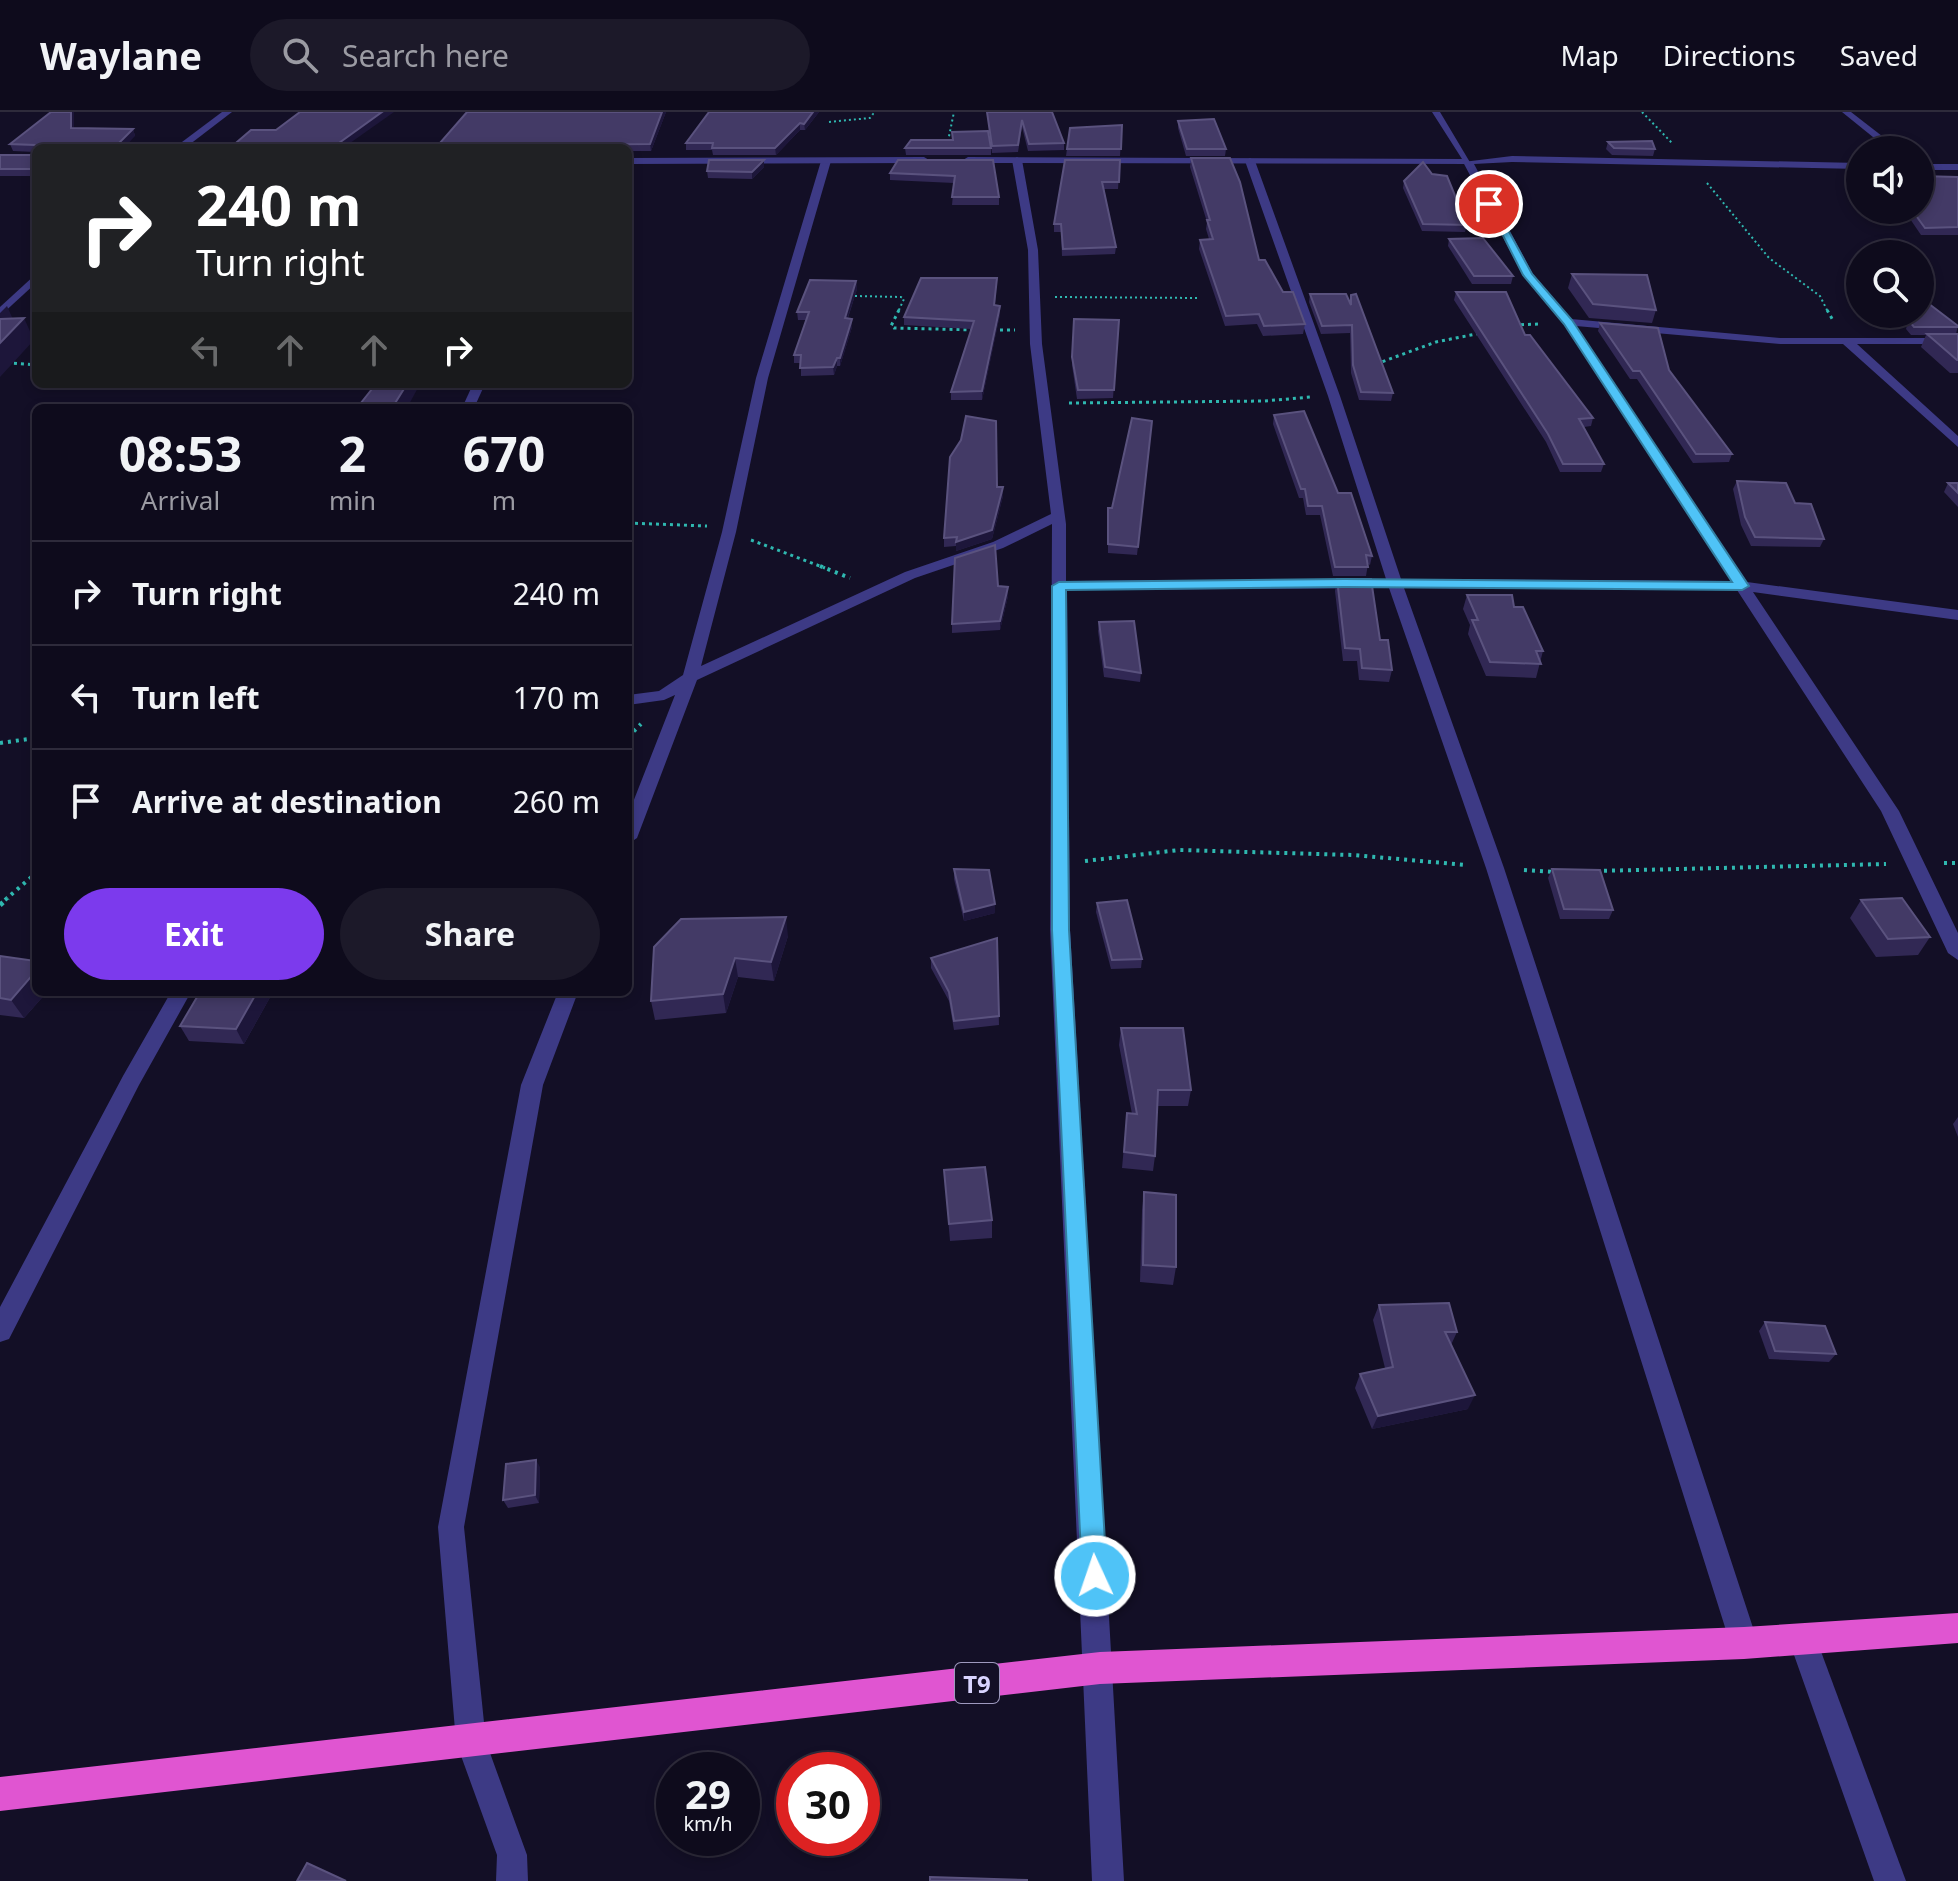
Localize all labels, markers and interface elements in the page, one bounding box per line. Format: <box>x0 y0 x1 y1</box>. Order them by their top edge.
search box <box>250 19 810 91</box>
text: Waylane <box>40 29 202 81</box>
icon: search <box>278 33 322 77</box>
text: Search here <box>342 35 509 76</box>
text: Map <box>1560 36 1619 74</box>
text: Directions <box>1663 36 1796 74</box>
text: Saved <box>1840 36 1918 74</box>
map controls <box>1846 136 1934 328</box>
button: sound <box>1846 136 1934 224</box>
text: 240 m <box>196 166 361 242</box>
pin <box>1455 170 1523 238</box>
icon: right <box>64 176 168 280</box>
icon: arrive <box>1467 182 1511 226</box>
text: Turn right <box>196 238 364 287</box>
button: search <box>1846 240 1934 328</box>
icon: left <box>184 328 228 372</box>
icon: ahead <box>268 328 312 372</box>
icon: ahead <box>352 328 396 372</box>
icon: right <box>436 328 480 372</box>
text: 08:53 <box>119 421 242 486</box>
text: 2 <box>339 421 366 486</box>
text: 670 <box>463 421 545 486</box>
text: Arrival <box>141 482 220 518</box>
text: min <box>329 482 376 518</box>
text: m <box>492 482 516 518</box>
icon: right <box>64 571 108 615</box>
text: Turn right <box>132 573 282 614</box>
text: 240 m <box>513 573 600 614</box>
icon: left <box>64 675 108 719</box>
text: Turn left <box>132 677 260 718</box>
text: 170 m <box>513 677 600 718</box>
icon: arrive <box>64 779 108 823</box>
text: Arrive at destination <box>132 781 442 822</box>
text: 260 m <box>513 781 600 822</box>
button: Exit <box>64 888 324 980</box>
button: Share <box>340 888 600 980</box>
position arrow <box>1053 1534 1137 1618</box>
road number: T9 <box>955 1663 999 1703</box>
speed limit sign: 30 <box>776 1752 880 1856</box>
text: 29 <box>685 1766 731 1821</box>
text: km/h <box>683 1810 733 1837</box>

